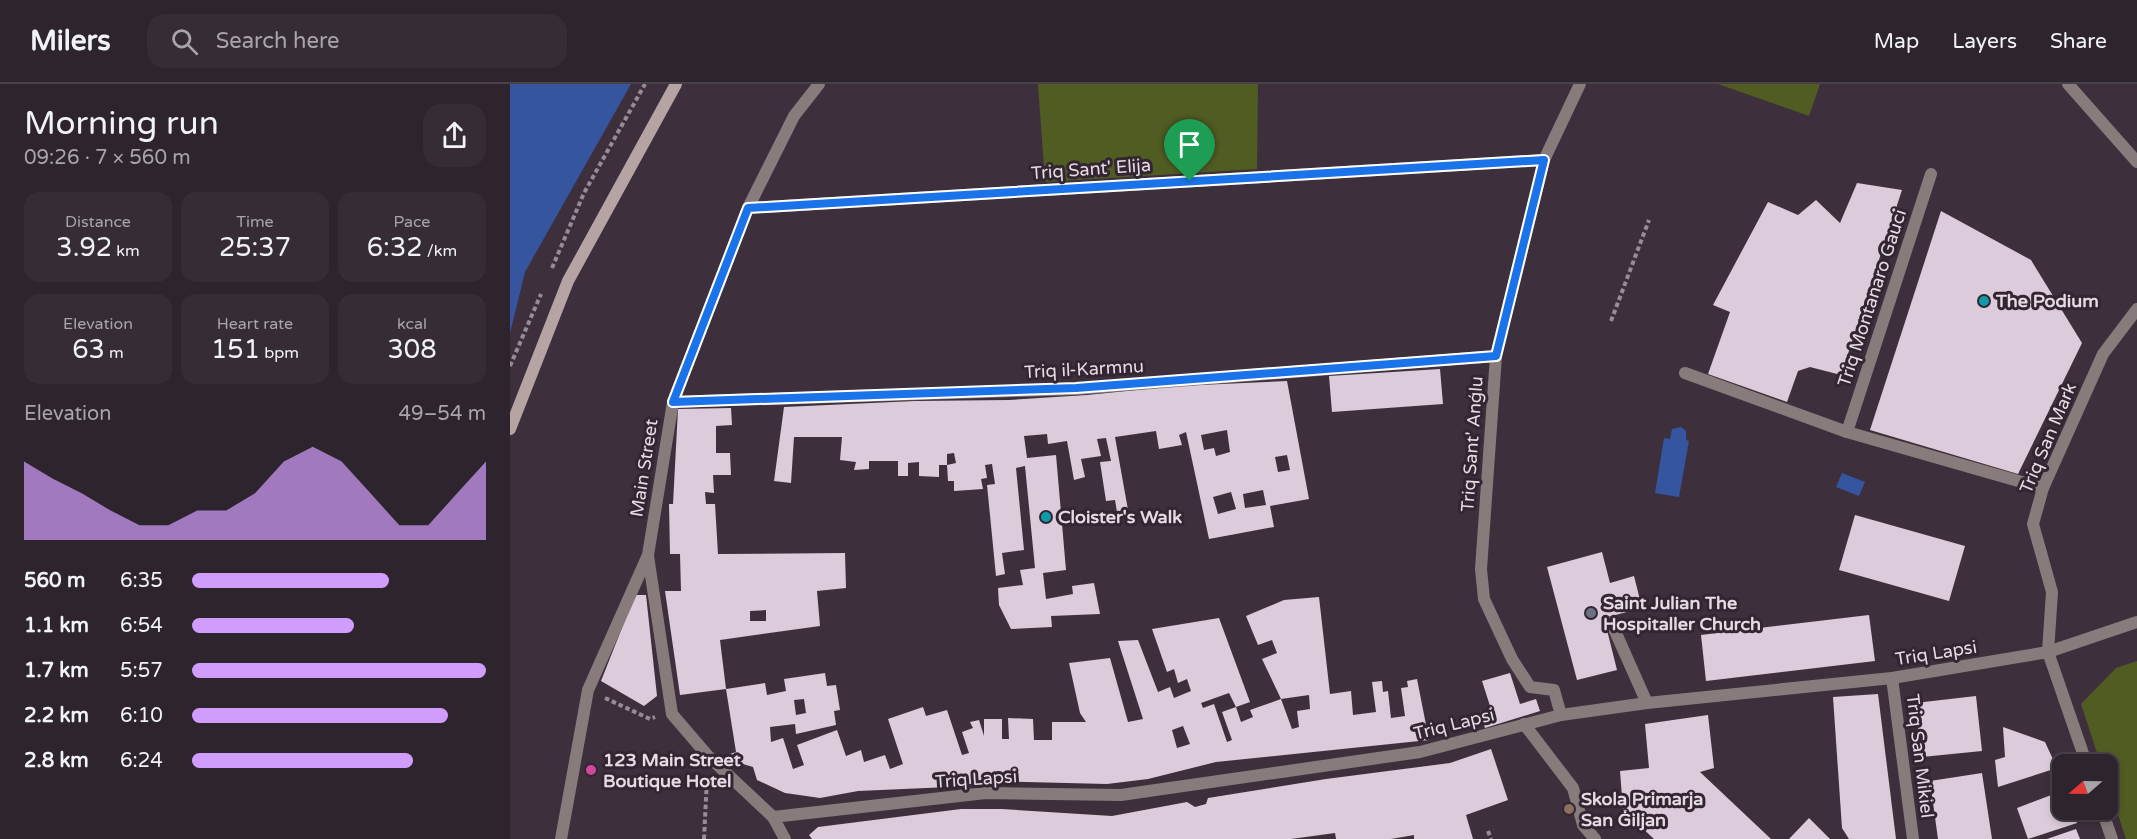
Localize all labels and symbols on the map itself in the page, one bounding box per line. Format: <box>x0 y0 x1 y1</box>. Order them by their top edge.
pin <box>1164 119 1215 181</box>
street label: Triq Sant' Elija <box>1030 154 1152 184</box>
street label: Triq Montanaro Gauci <box>1833 207 1911 389</box>
place label: The Podium <box>1995 290 2099 312</box>
marker: The Podium <box>1977 294 1991 308</box>
street label: Triq il-Karmnu <box>1024 355 1144 383</box>
street label: Triq Sant' Anǵlu <box>1456 375 1488 513</box>
street label: Triq San Mark <box>2015 379 2081 497</box>
street label: Main Street <box>625 417 663 519</box>
place label: Cloister's Walk <box>1058 506 1182 528</box>
marker: Cloister's Walk <box>1039 510 1053 524</box>
place label: Saint Julian The Hospitaller Church <box>1603 592 1761 635</box>
marker: Saint Julian The Hospitaller Church <box>1584 606 1598 620</box>
street label: Triq Lapsi <box>1894 636 1978 670</box>
street label: Triq San Mikiel <box>1901 693 1939 819</box>
street label: Triq Lapsi <box>1411 703 1497 745</box>
place label: 123 Main Street Boutique Hotel <box>603 749 741 792</box>
north arrow <box>2052 754 2118 820</box>
marker: 123 Main Street Boutique Hotel <box>584 763 598 777</box>
street label: Triq Lapsi <box>934 765 1018 793</box>
place label: Skola Primarja San Ġiljan <box>1581 788 1703 831</box>
marker: Skola Primarja San Ġiljan <box>1562 802 1576 816</box>

